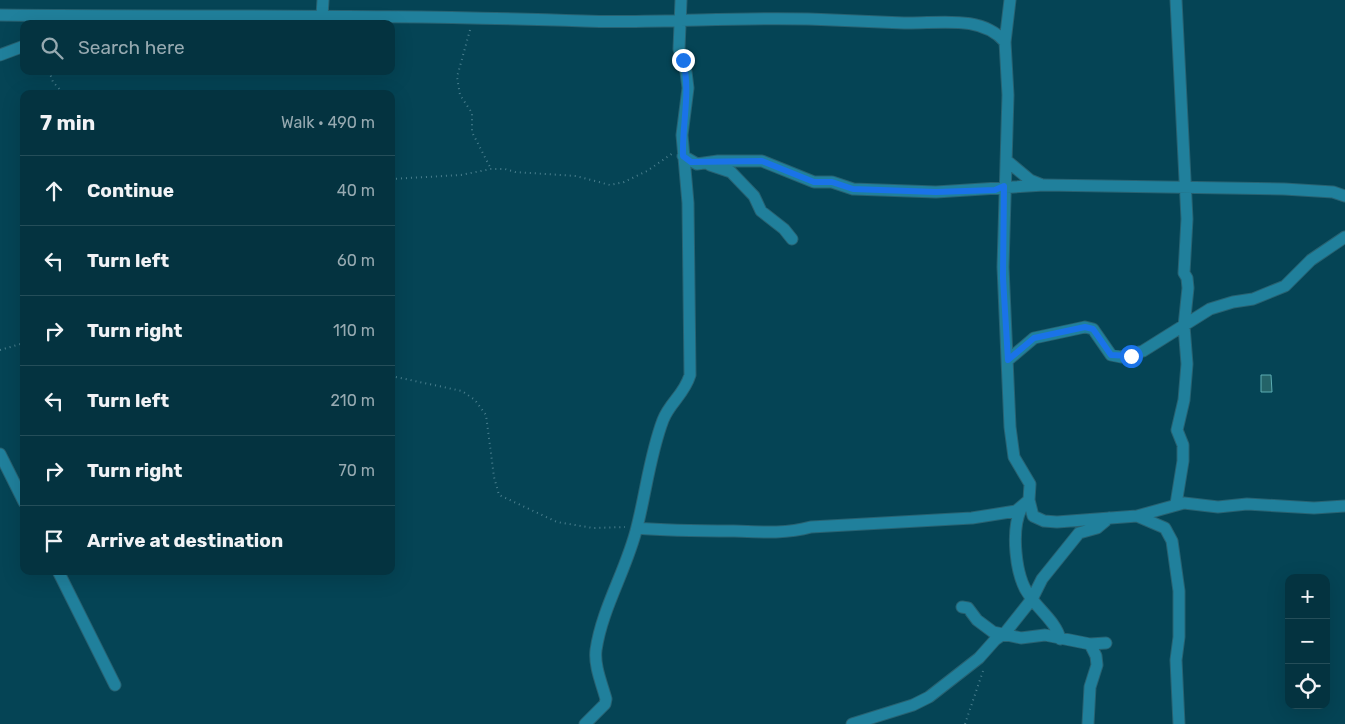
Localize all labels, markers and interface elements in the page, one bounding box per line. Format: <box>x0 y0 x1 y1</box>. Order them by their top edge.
search box <box>20 20 395 75</box>
icon: search <box>38 34 66 62</box>
text: Search here <box>78 36 185 59</box>
route end <box>672 49 695 72</box>
text: 7 min <box>40 110 95 135</box>
text: Walk · 490 m <box>281 113 375 132</box>
icon: ahead <box>40 177 68 205</box>
text: Continue <box>87 179 174 202</box>
text: 40 m <box>337 181 375 200</box>
icon: left <box>40 247 68 275</box>
text: Turn left <box>87 249 169 272</box>
text: 60 m <box>337 251 375 270</box>
icon: right <box>40 317 68 345</box>
text: Turn right <box>87 319 182 342</box>
text: 110 m <box>333 321 375 340</box>
route start <box>1120 345 1143 368</box>
icon: left <box>40 387 68 415</box>
text: Turn left <box>87 389 169 412</box>
text: 210 m <box>330 391 375 410</box>
icon: right <box>40 457 68 485</box>
text: Turn right <box>87 459 182 482</box>
text: 70 m <box>338 461 375 480</box>
icon: arrive <box>40 527 68 555</box>
text: Arrive at destination <box>87 529 283 552</box>
map controls <box>1285 574 1330 709</box>
button: + <box>1285 574 1330 619</box>
button: − <box>1285 619 1330 664</box>
button: locate <box>1285 664 1330 709</box>

